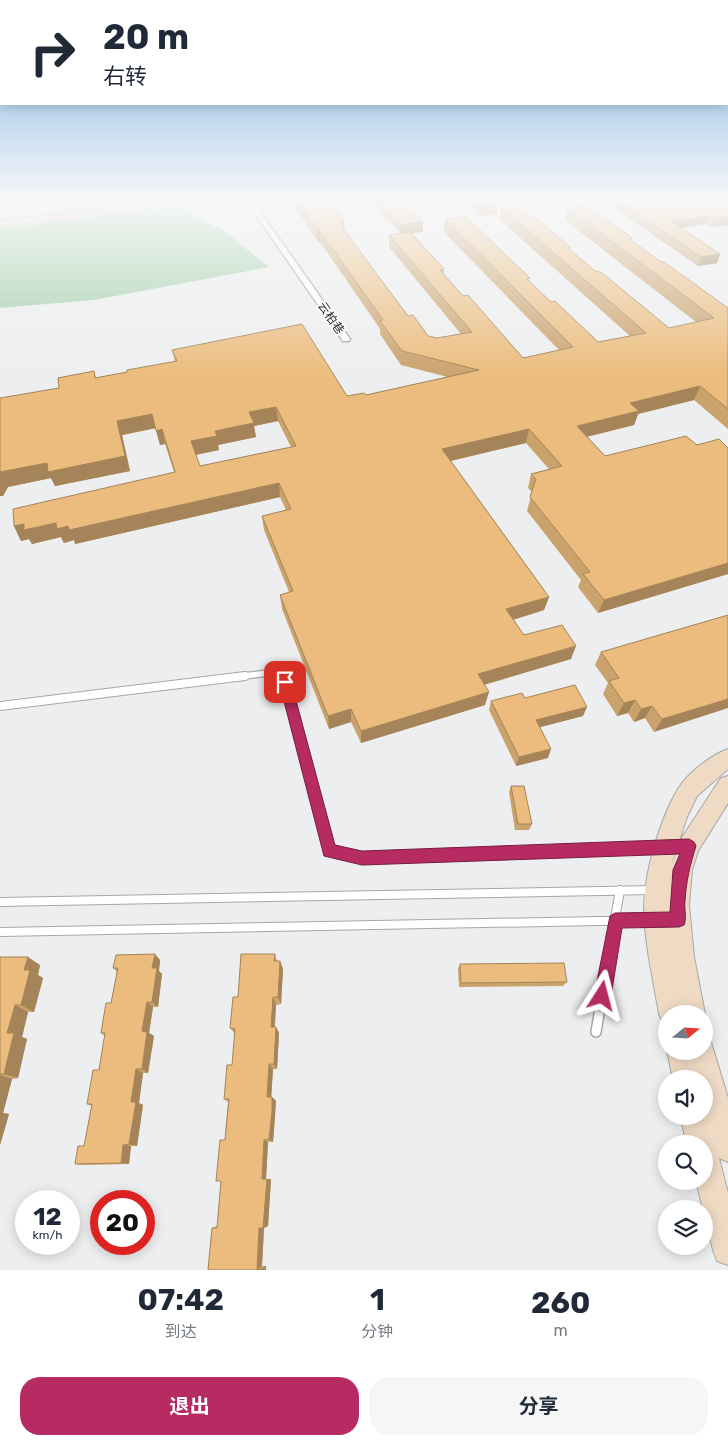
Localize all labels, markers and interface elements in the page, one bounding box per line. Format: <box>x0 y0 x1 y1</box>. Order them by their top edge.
text: 20 m <box>103 16 189 58</box>
icon: right <box>20 20 85 85</box>
text: 右转 <box>103 63 147 90</box>
street label: 云柏巷 <box>315 299 347 337</box>
pin <box>264 661 306 703</box>
icon: arrive <box>271 668 299 696</box>
position arrow <box>575 969 627 1021</box>
north arrow <box>658 1005 712 1060</box>
map controls <box>658 1005 713 1255</box>
button: sound <box>658 1070 713 1125</box>
button: search <box>658 1135 713 1190</box>
speed limit sign: 20 <box>90 1190 155 1255</box>
button: layers <box>658 1200 713 1255</box>
text: 12 <box>33 1202 62 1231</box>
text: km/h <box>33 1228 62 1242</box>
text: 07:42 <box>138 1282 224 1318</box>
text: 1 <box>370 1282 385 1318</box>
text: 260 <box>531 1285 590 1321</box>
text: m <box>554 1321 568 1340</box>
text: 到达 <box>165 1322 197 1341</box>
text: 分钟 <box>361 1322 393 1341</box>
button: 退出 <box>20 1377 359 1435</box>
button: 分享 <box>369 1377 708 1435</box>

